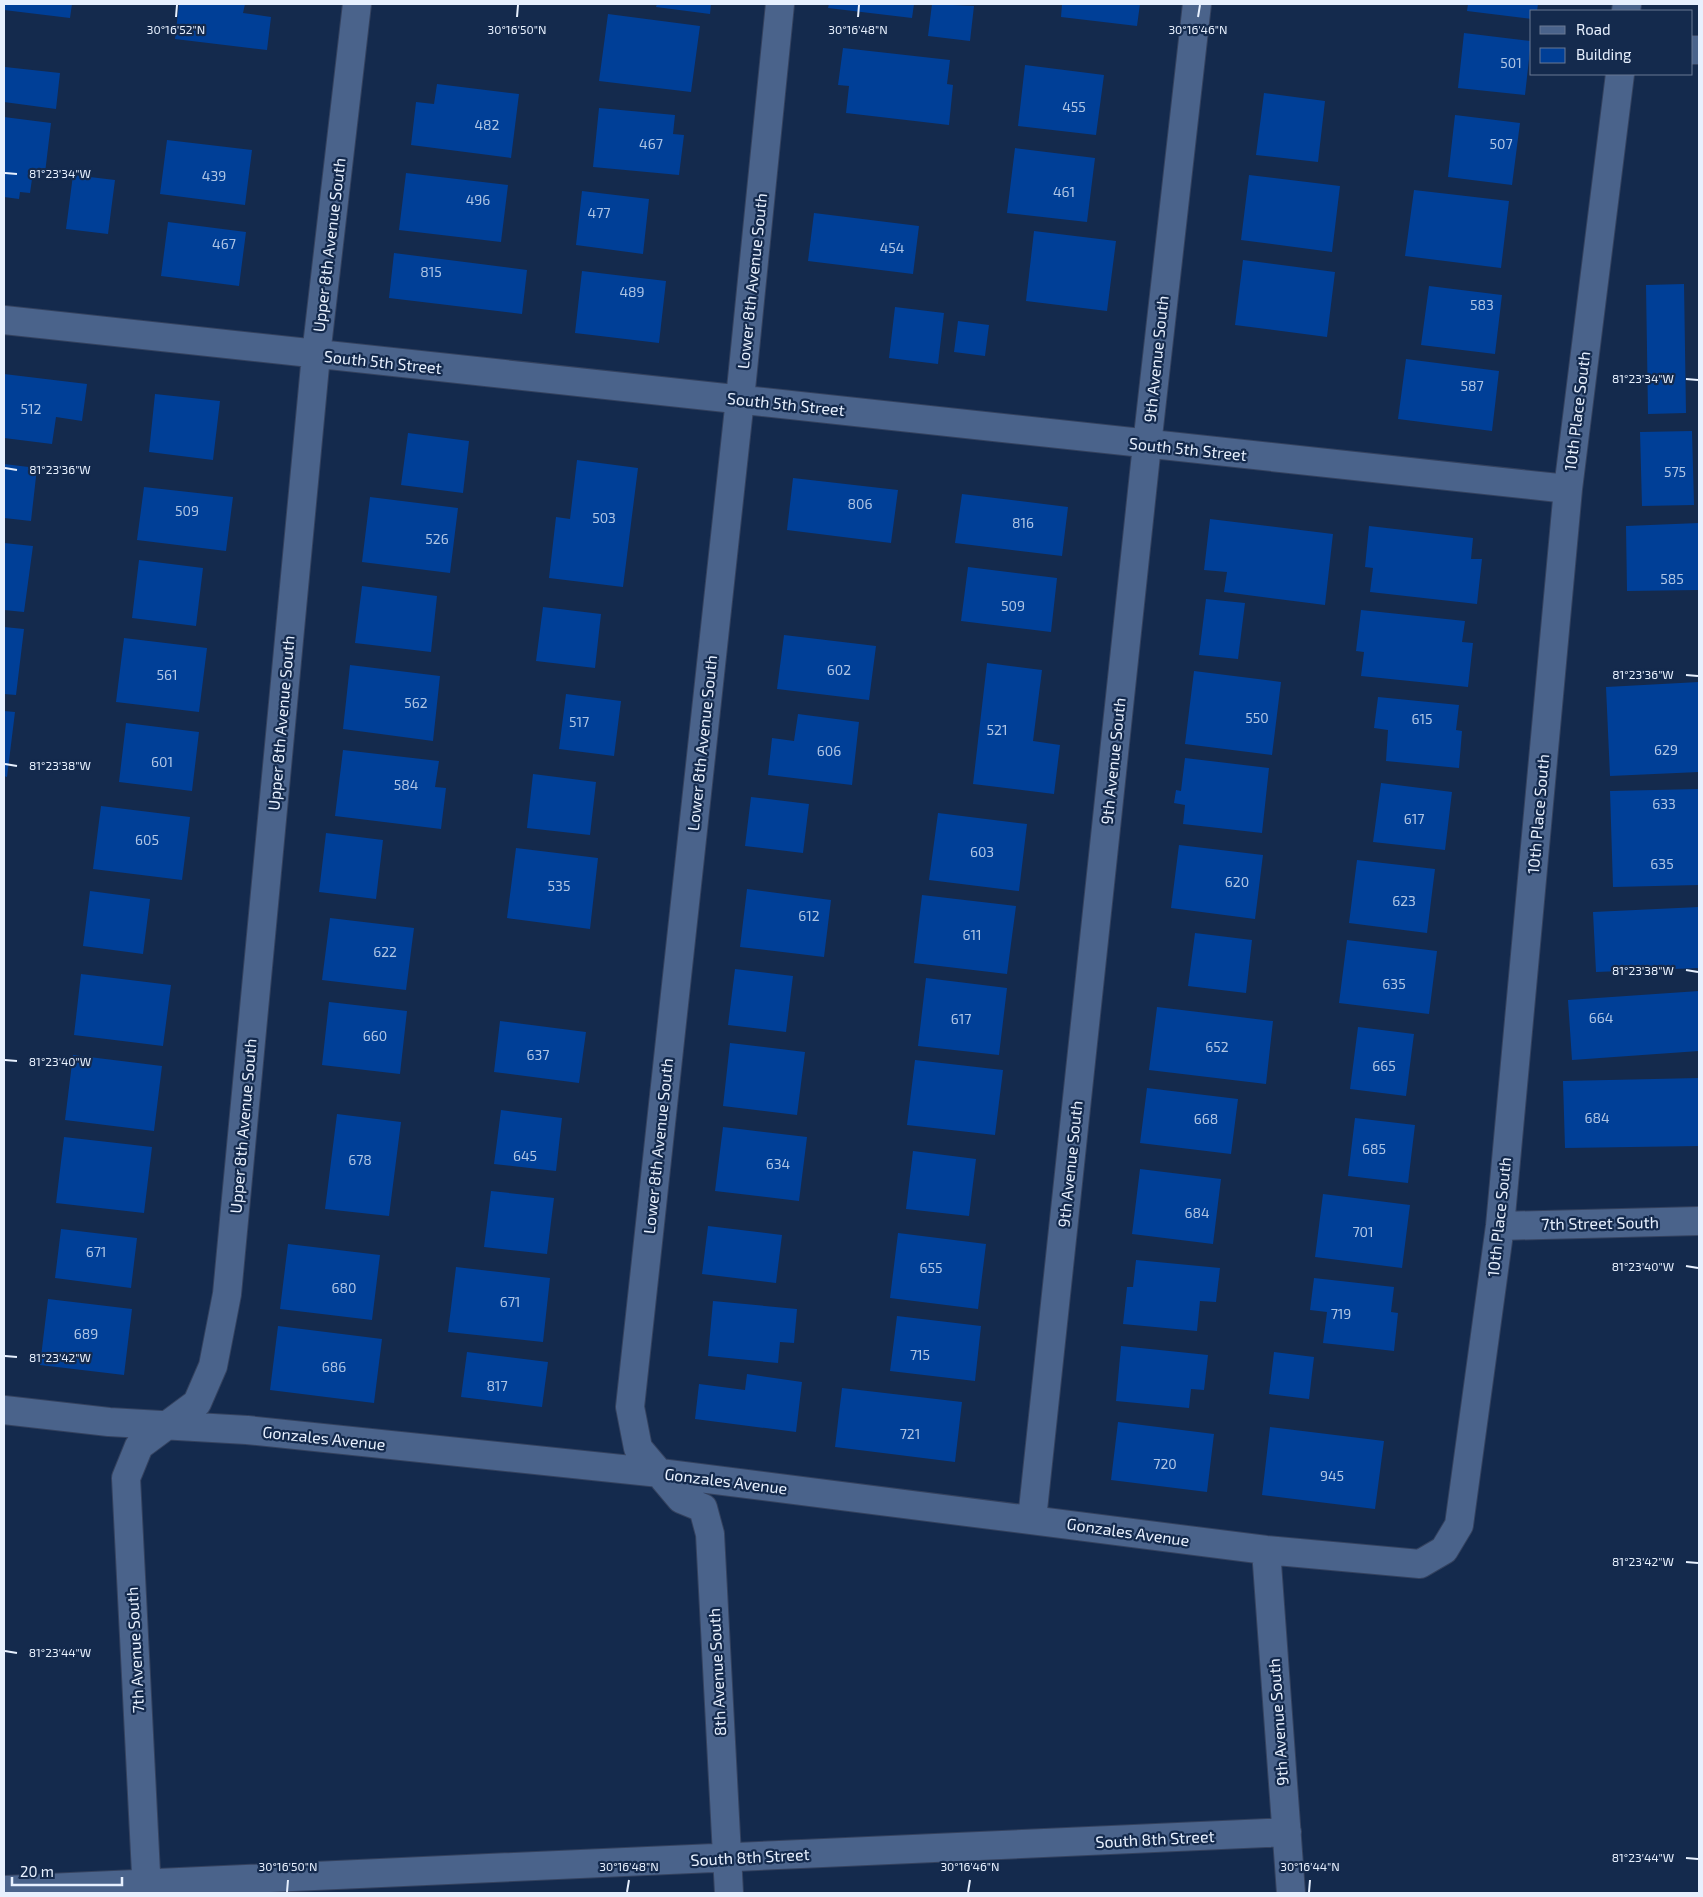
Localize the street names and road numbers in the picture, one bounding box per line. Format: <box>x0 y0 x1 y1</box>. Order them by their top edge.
street label: Upper 8th Avenue South <box>308 157 349 333</box>
street label: Lower 8th Avenue South <box>733 192 770 370</box>
street label: 9th Avenue South <box>1139 295 1172 423</box>
street label: South 5th Street <box>323 346 443 377</box>
street label: 10th Place South <box>1560 350 1593 472</box>
street label: South 5th Street <box>726 388 846 419</box>
street label: South 5th Street <box>1128 433 1248 464</box>
street label: Upper 8th Avenue South <box>263 635 298 811</box>
street label: Lower 8th Avenue South <box>683 654 720 832</box>
street label: 9th Avenue South <box>1096 697 1129 825</box>
street label: 10th Place South <box>1523 753 1552 875</box>
street label: Upper 8th Avenue South <box>225 1038 260 1214</box>
street label: Lower 8th Avenue South <box>639 1057 676 1235</box>
street label: 9th Avenue South <box>1053 1100 1086 1228</box>
street label: 10th Place South <box>1483 1156 1514 1278</box>
street label: 7th Street South <box>1541 1212 1659 1233</box>
street label: Gonzales Avenue <box>262 1422 387 1453</box>
street label: Gonzales Avenue <box>664 1464 789 1497</box>
street label: Gonzales Avenue <box>1066 1513 1191 1550</box>
street label: 7th Avenue South <box>122 1586 147 1714</box>
street label: 8th Avenue South <box>704 1608 729 1736</box>
street label: 9th Avenue South <box>1264 1658 1291 1786</box>
street label: South 8th Street <box>1095 1826 1215 1851</box>
street label: South 8th Street <box>690 1844 810 1869</box>

